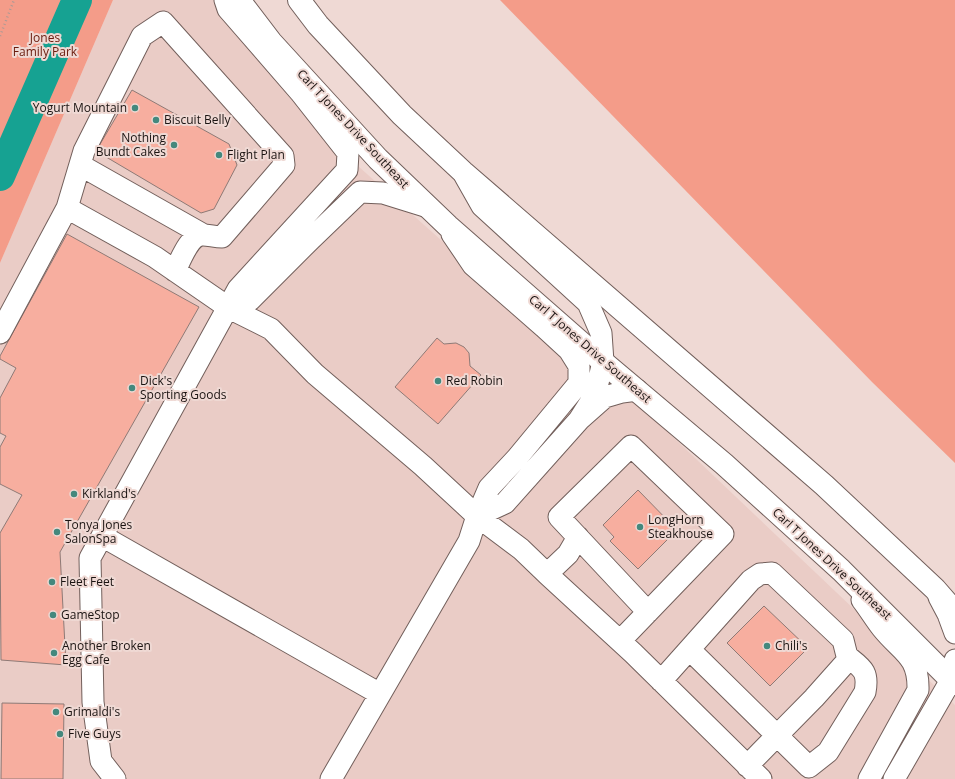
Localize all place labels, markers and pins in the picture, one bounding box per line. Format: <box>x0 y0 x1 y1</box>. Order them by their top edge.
place label: Yogurt Mountain <box>33 99 127 116</box>
marker: Yogurt Mountain <box>130 103 140 113</box>
place label: Biscuit Belly <box>164 111 232 128</box>
marker: Biscuit Belly <box>151 115 161 125</box>
place label: Nothing Bundt Cakes <box>96 129 166 160</box>
marker: Nothing Bundt Cakes <box>169 140 179 150</box>
place label: Flight Plan <box>227 146 285 163</box>
marker: Flight Plan <box>214 150 224 160</box>
place label: Dick's Sporting Goods <box>140 372 227 403</box>
place label: Red Robin <box>446 372 503 389</box>
marker: Red Robin <box>433 376 443 386</box>
marker: Dick's Sporting Goods <box>127 383 137 393</box>
place label: Kirkland's <box>82 485 137 502</box>
marker: Kirkland's <box>69 489 79 499</box>
place label: LongHorn Steakhouse <box>648 511 713 542</box>
place label: Tonya Jones SalonSpa <box>65 516 133 547</box>
marker: LongHorn Steakhouse <box>635 522 645 532</box>
marker: Tonya Jones SalonSpa <box>52 527 62 537</box>
place label: Fleet Feet <box>60 573 114 590</box>
marker: Fleet Feet <box>47 577 57 587</box>
place label: GameStop <box>61 606 120 623</box>
marker: GameStop <box>48 610 58 620</box>
place label: Another Broken Egg Cafe <box>62 637 151 668</box>
place label: Chili's <box>775 637 808 654</box>
marker: Chili's <box>762 641 772 651</box>
marker: Another Broken Egg Cafe <box>49 648 59 658</box>
place label: Grimaldi's <box>64 703 120 720</box>
marker: Grimaldi's <box>51 707 61 717</box>
place label: Five Guys <box>68 725 121 742</box>
marker: Five Guys <box>55 729 65 739</box>

